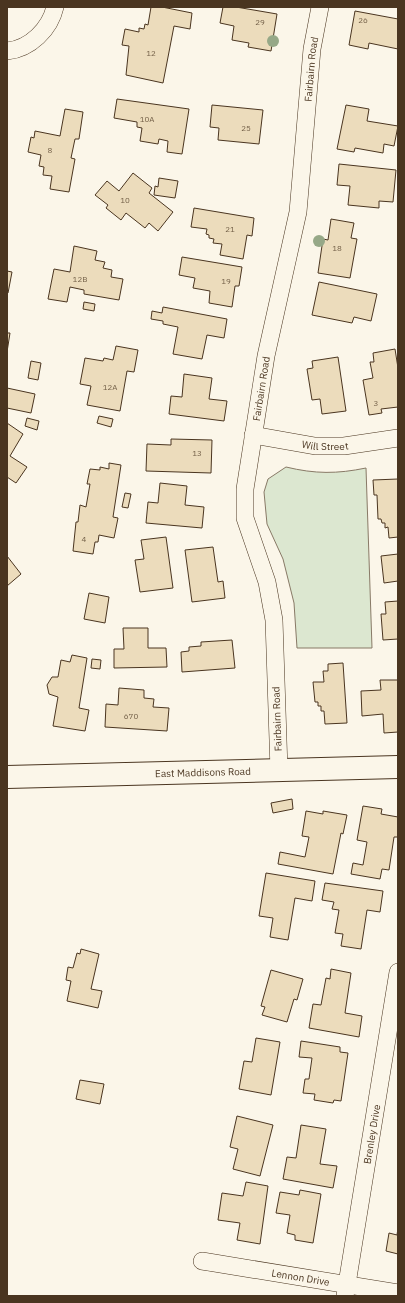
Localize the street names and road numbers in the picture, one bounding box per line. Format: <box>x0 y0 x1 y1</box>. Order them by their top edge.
street label: Fairbairn Road <box>301 36 321 102</box>
street label: Fairbairn Road <box>249 355 272 422</box>
street label: Will Street <box>301 437 350 453</box>
street label: Fairbairn Road <box>269 686 285 752</box>
street label: East Maddisons Road <box>155 764 251 780</box>
street label: Brenley Drive <box>360 1103 383 1165</box>
street label: Lennon Drive <box>271 1266 331 1288</box>

